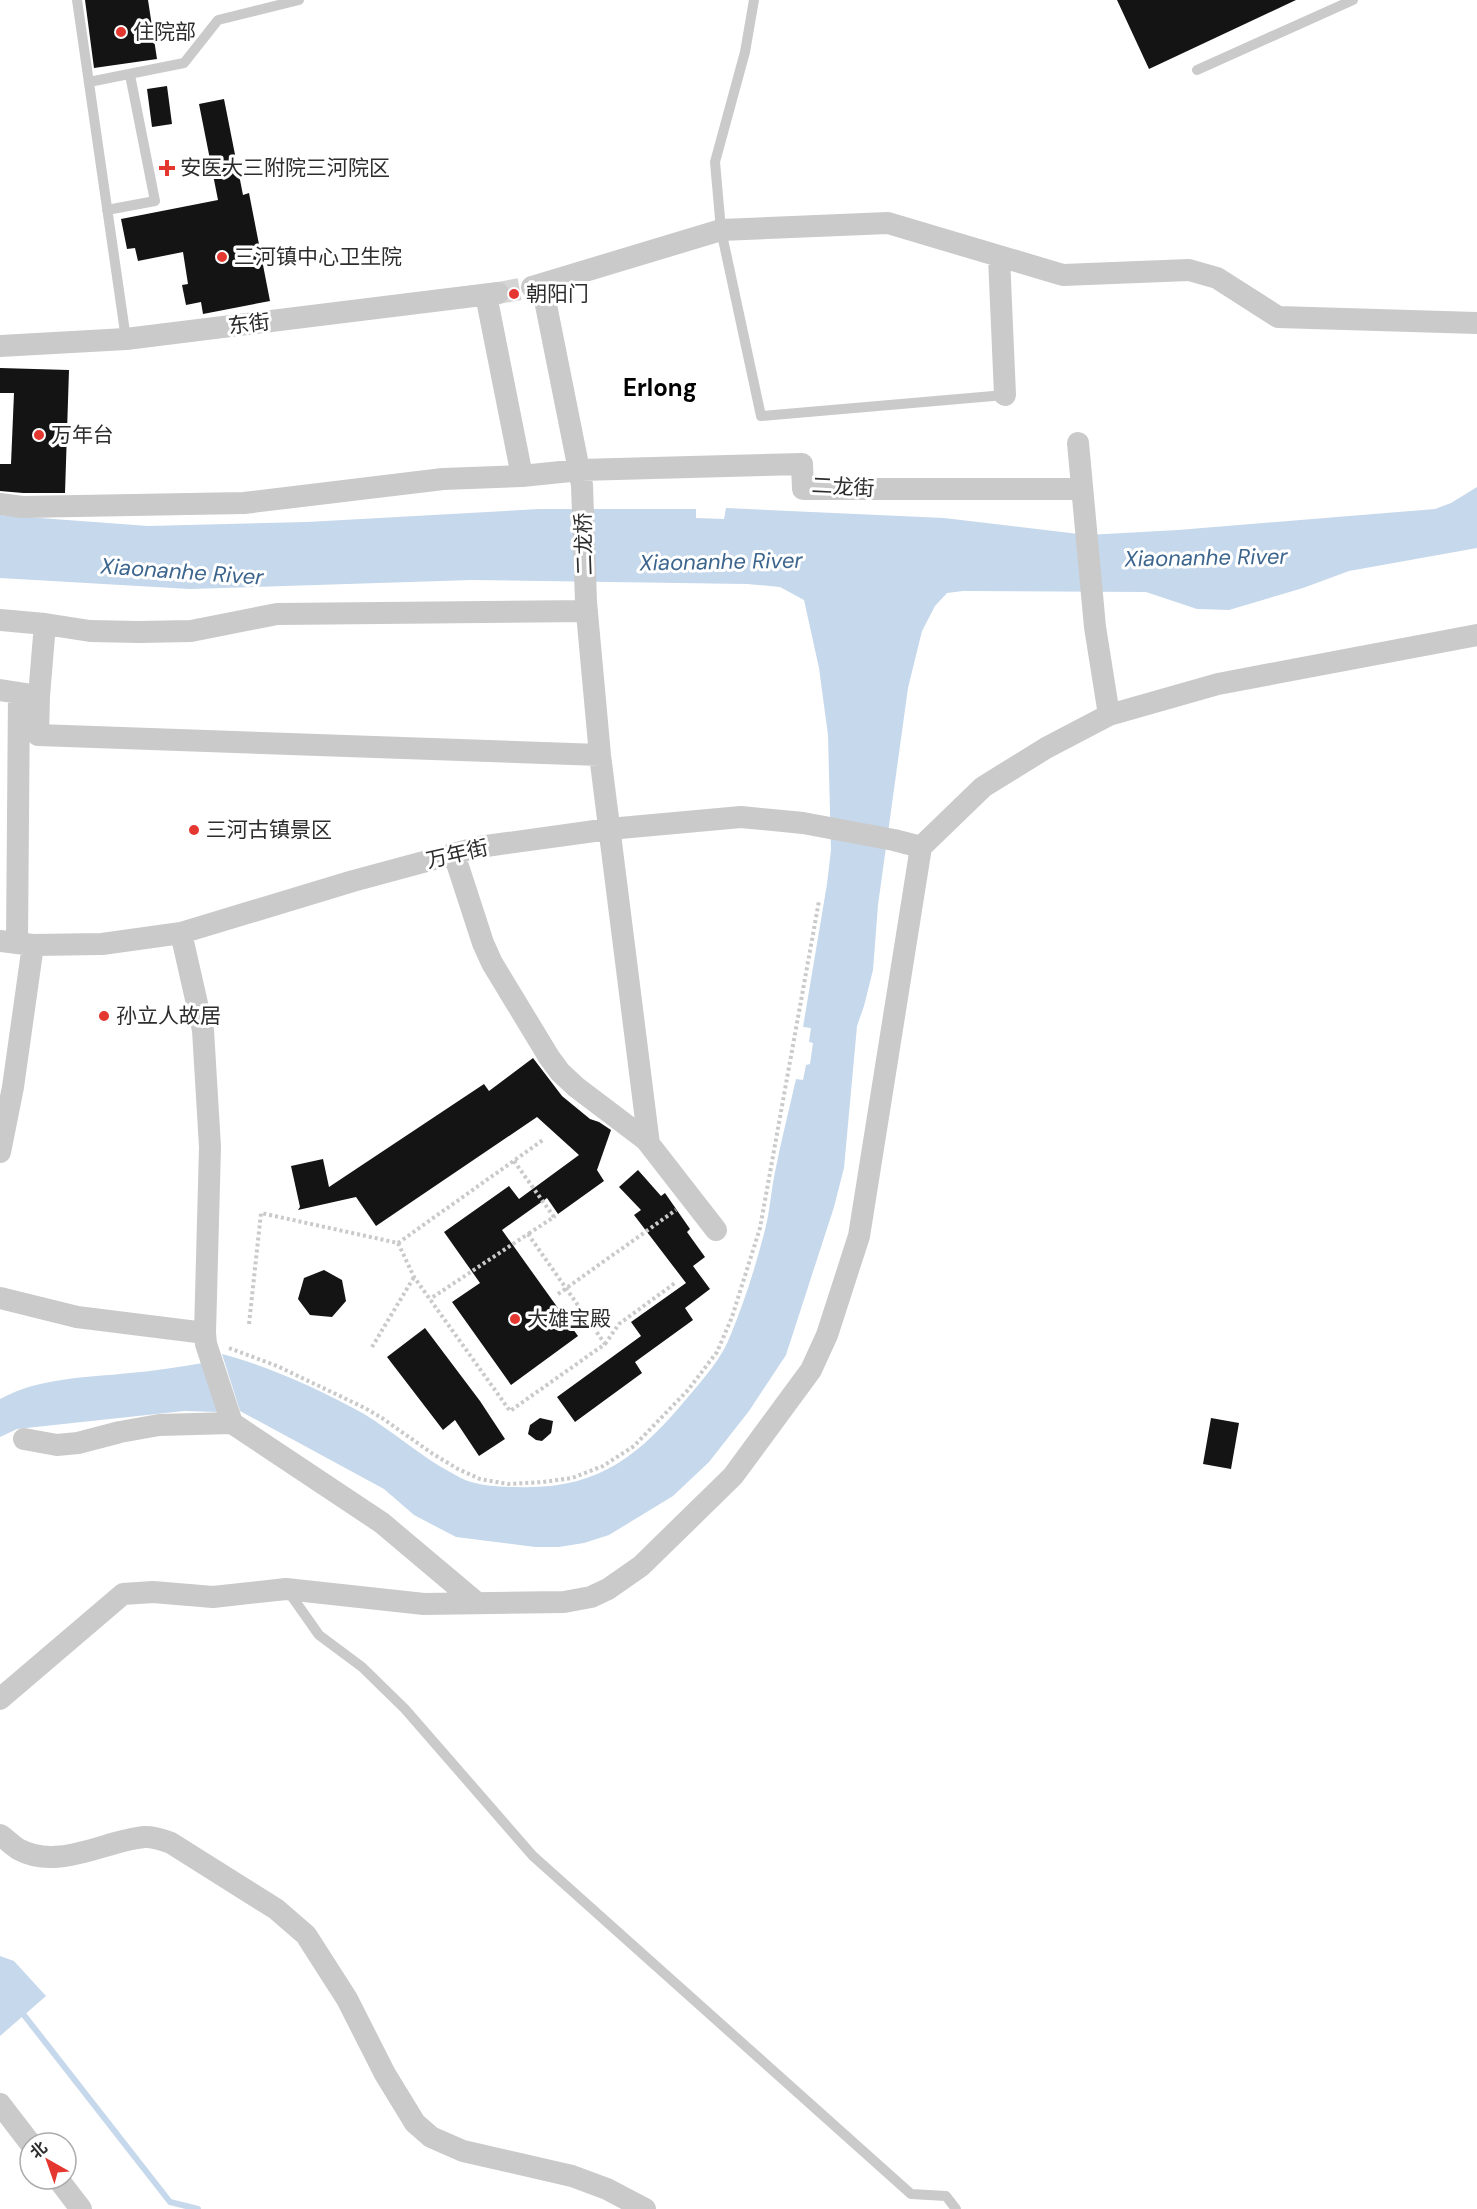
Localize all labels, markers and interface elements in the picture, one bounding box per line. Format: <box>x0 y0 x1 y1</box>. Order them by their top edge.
place label: 住院部 <box>133 18 196 46</box>
marker: 住院部 <box>114 25 128 39</box>
place label: 安医大三附院三河院区 <box>180 154 390 182</box>
marker: 安医大三附院三河院区 <box>158 159 176 177</box>
place label: 三河镇中心卫生院 <box>234 243 402 271</box>
marker: 三河镇中心卫生院 <box>215 250 229 264</box>
place label: 朝阳门 <box>526 280 589 308</box>
marker: 朝阳门 <box>507 287 521 301</box>
street label: 东街 <box>226 308 272 340</box>
district label: Erlong <box>623 372 697 403</box>
place label: 万年台 <box>51 421 114 449</box>
marker: 万年台 <box>32 428 46 442</box>
street label: 二龙街 <box>811 471 875 503</box>
street label: 二龙桥 <box>569 512 599 576</box>
water label: Xiaonanhe River <box>1123 542 1289 573</box>
water label: Xiaonanhe River <box>638 546 804 577</box>
water label: Xiaonanhe River <box>99 551 265 592</box>
place label: 三河古镇景区 <box>206 816 332 844</box>
marker: 三河古镇景区 <box>187 823 201 837</box>
street label: 万年街 <box>423 833 491 875</box>
place label: 孙立人故居 <box>116 1002 221 1030</box>
marker: 孙立人故居 <box>97 1009 111 1023</box>
place label: 大雄宝殿 <box>527 1305 611 1333</box>
marker: 大雄宝殿 <box>508 1312 522 1326</box>
north arrow <box>18 2131 78 2191</box>
text: 北 <box>26 2137 52 2163</box>

